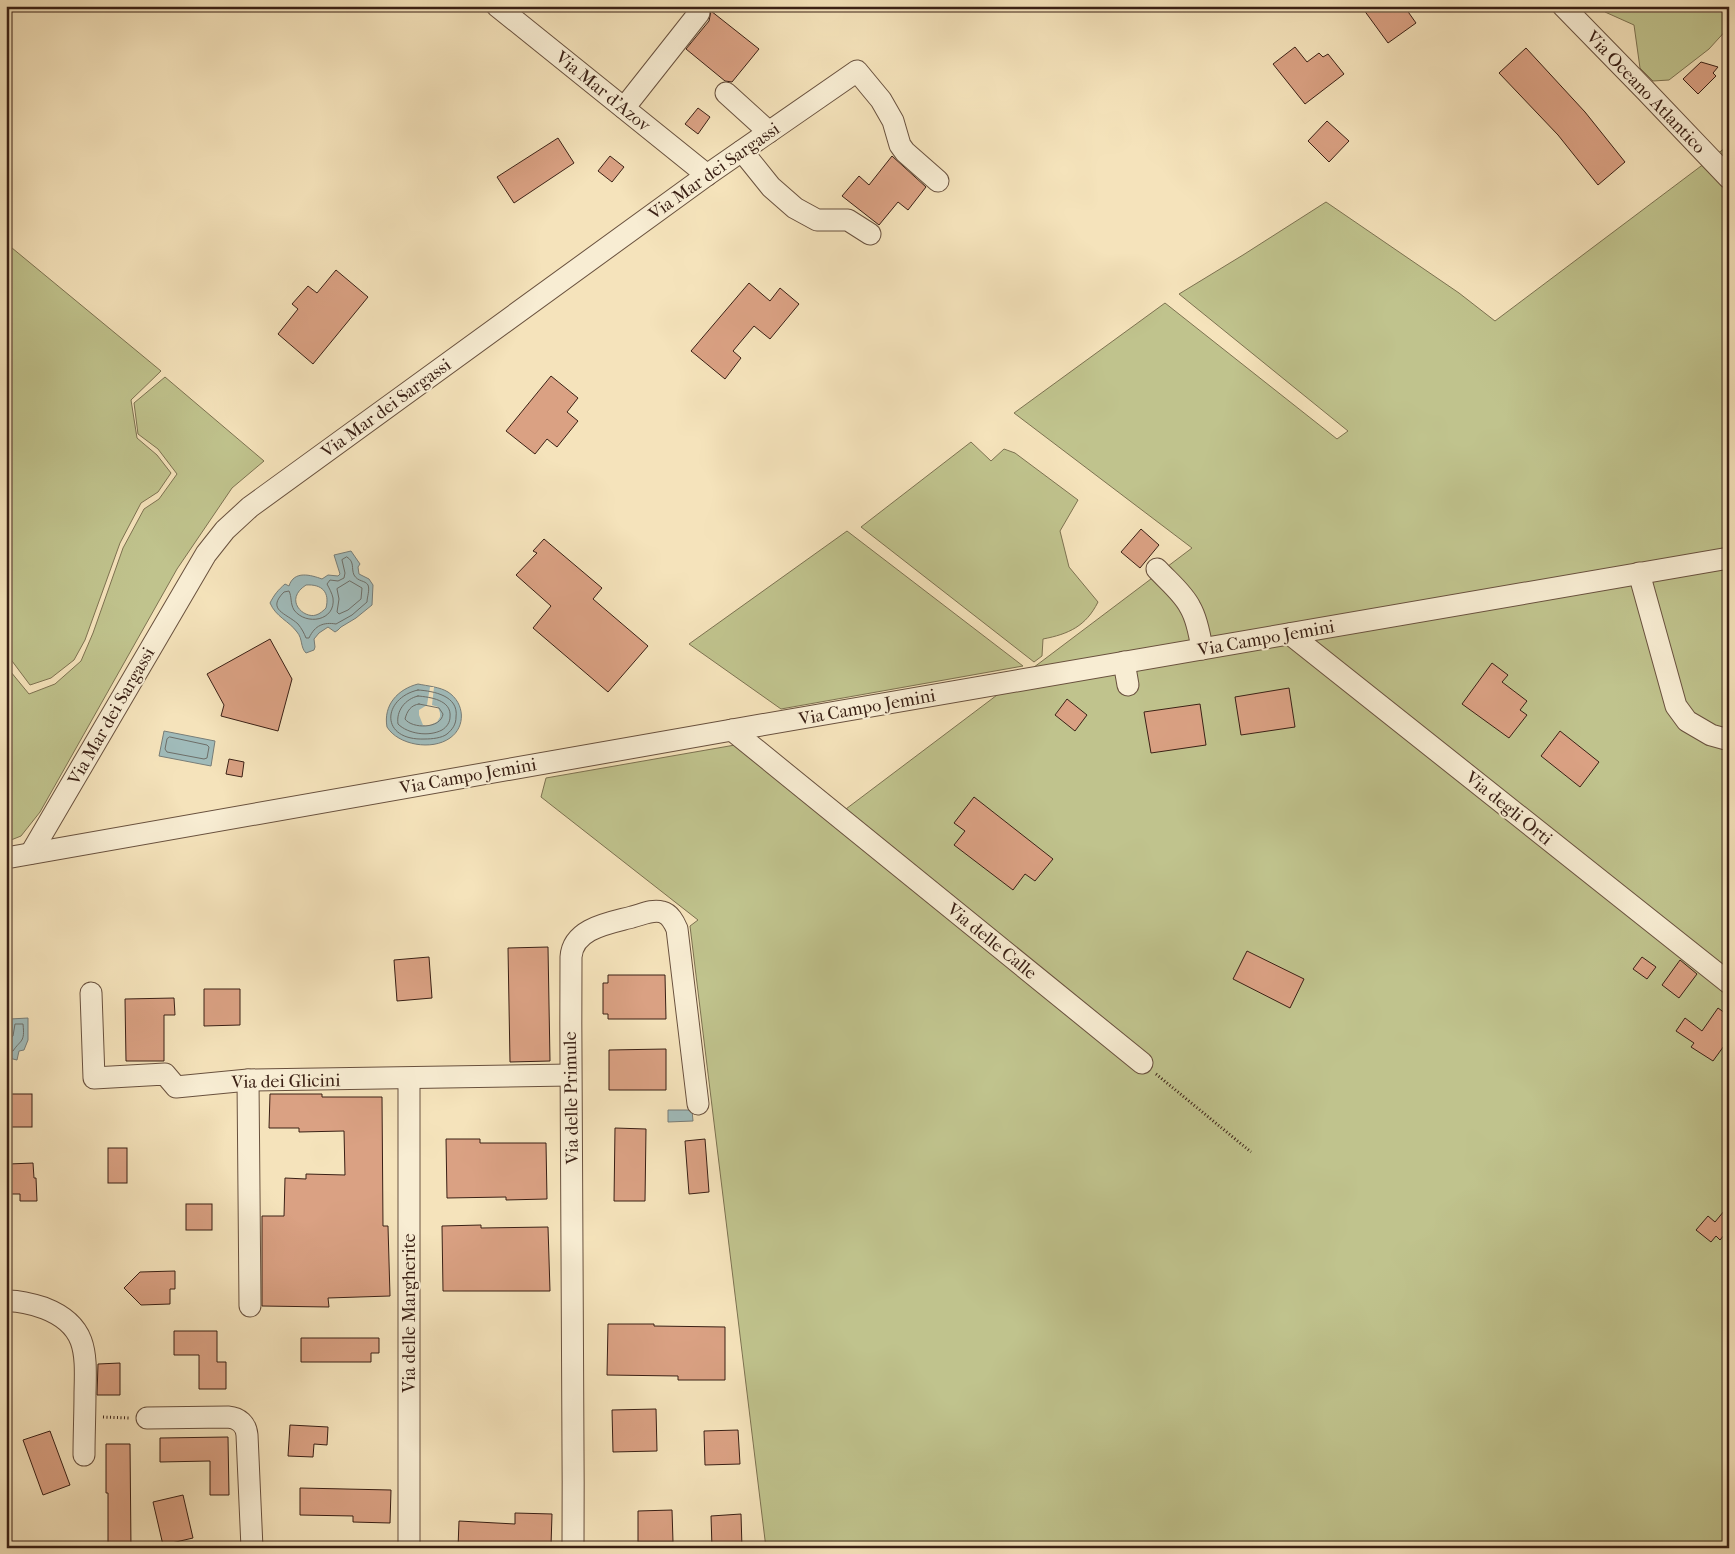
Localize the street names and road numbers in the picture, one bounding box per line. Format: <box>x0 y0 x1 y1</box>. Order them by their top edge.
street label: Via Oceano Atlantico <box>1581 26 1710 158</box>
street label: Via Mar d'Azov <box>550 46 655 137</box>
street label: Via Mar dei Sargassi <box>644 118 784 225</box>
street label: Via Mar dei Sargassi <box>317 354 456 463</box>
street label: Via Campo Jemini <box>1195 616 1337 661</box>
street label: Via Mar dei Sargassi <box>63 643 160 790</box>
street label: Via Campo Jemini <box>796 685 938 730</box>
street label: Via Campo Jemini <box>397 754 539 799</box>
street label: Via degli Orti <box>1460 766 1557 850</box>
street label: Via delle Calle <box>942 898 1041 984</box>
street label: Via delle Primule <box>560 1031 583 1166</box>
street label: Via dei Glicini <box>230 1070 341 1093</box>
street label: Via delle Margherite <box>399 1233 420 1394</box>

